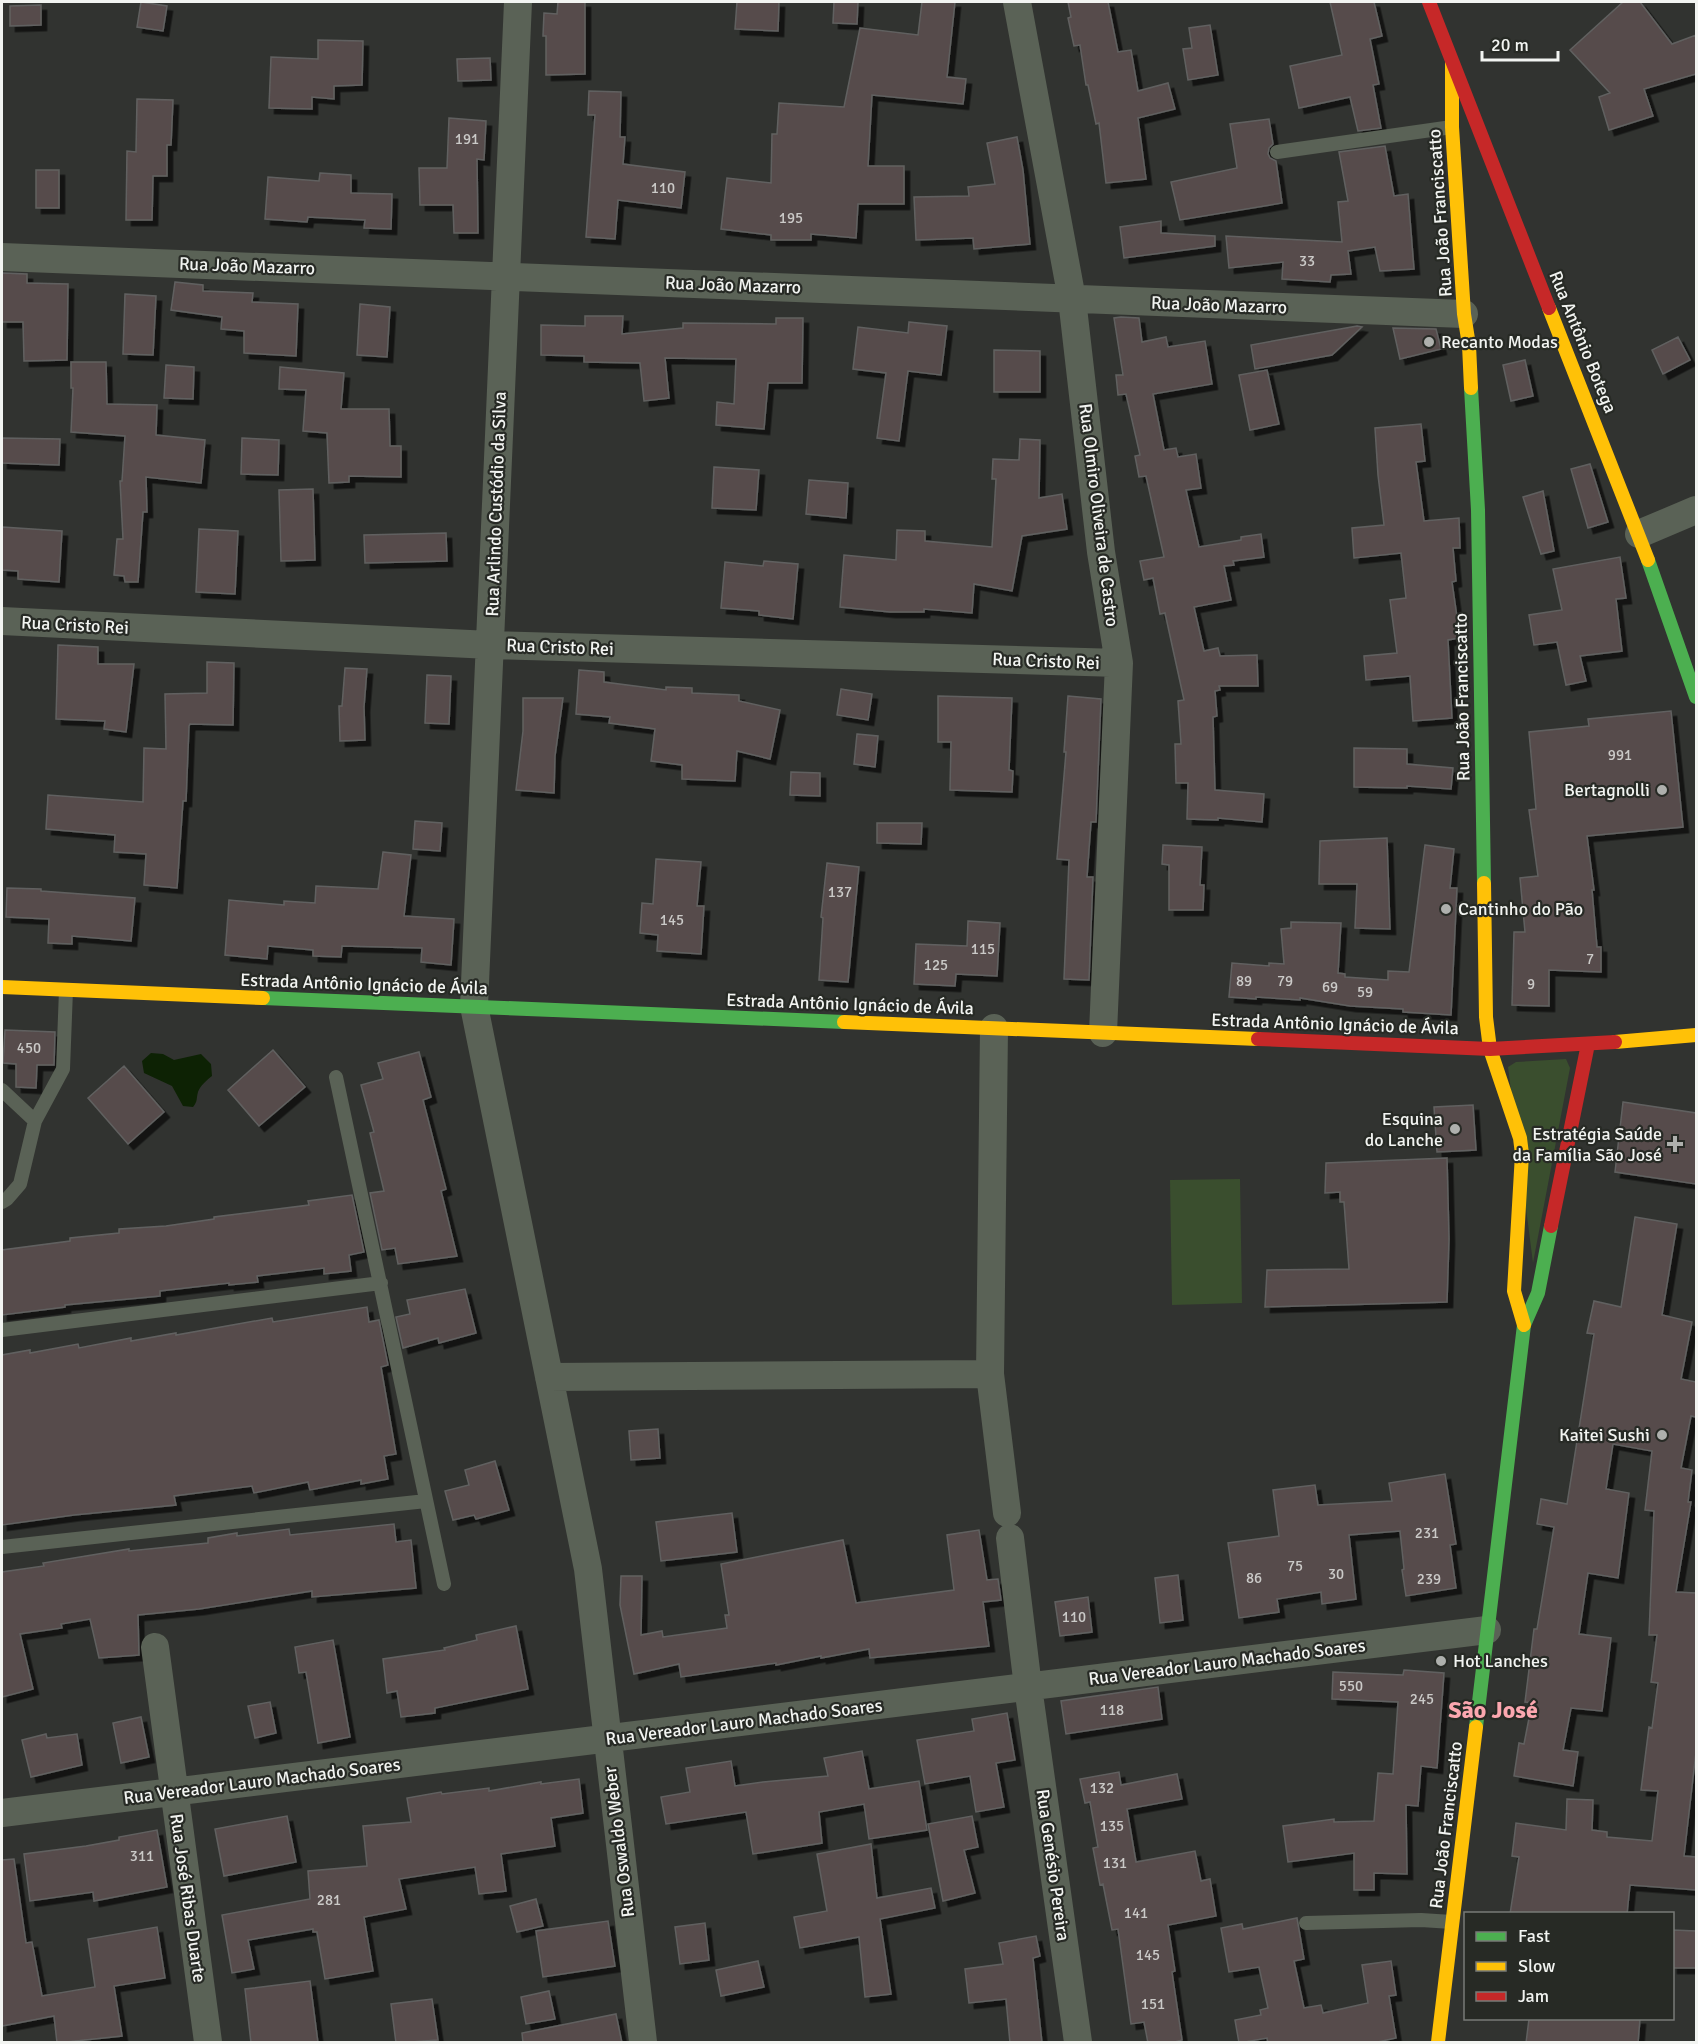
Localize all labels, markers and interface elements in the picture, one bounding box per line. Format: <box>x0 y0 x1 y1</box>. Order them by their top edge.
scale bar <box>1482 24 1558 62</box>
text: 20 m <box>1491 34 1529 56</box>
street label: Rua João Franciscatto <box>1423 128 1457 298</box>
house number: 191 <box>455 130 479 148</box>
house number: 110 <box>651 179 675 197</box>
house number: 195 <box>779 209 803 227</box>
house number: 33 <box>1299 252 1315 270</box>
street label: Rua João Mazarro <box>179 253 315 279</box>
street label: Rua Antônio Botega <box>1544 268 1622 416</box>
street label: Rua João Mazarro <box>665 272 801 298</box>
street label: Rua João Mazarro <box>1151 292 1287 318</box>
place label: Recanto Modas <box>1441 331 1558 353</box>
marker: Recanto Modas <box>1422 335 1436 349</box>
street label: Rua Arlindo Custódio da Silva <box>481 391 511 617</box>
street label: Rua Olmiro Oliveira de Castro <box>1074 402 1124 628</box>
street label: Rua Cristo Rei <box>21 611 129 639</box>
street label: Rua João Franciscatto <box>1450 613 1474 781</box>
street label: Rua Cristo Rei <box>506 634 614 660</box>
street label: Rua Cristo Rei <box>992 648 1100 674</box>
house number: 991 <box>1608 746 1632 764</box>
place label: Bertagnolli <box>1564 779 1650 801</box>
marker: Bertagnolli <box>1655 783 1669 797</box>
house number: 137 <box>828 883 852 901</box>
place label: Cantinho do Pão <box>1458 898 1583 920</box>
marker: Cantinho do Pão <box>1439 902 1453 916</box>
house number: 145 <box>660 911 684 929</box>
house number: 115 <box>971 940 995 958</box>
house number: 7 <box>1586 950 1594 968</box>
house number: 125 <box>924 956 948 974</box>
street label: Estrada Antônio Ignácio de Ávila <box>240 969 488 999</box>
house number: 89 <box>1236 972 1252 990</box>
house number: 79 <box>1277 972 1293 990</box>
house number: 9 <box>1527 975 1535 993</box>
house number: 69 <box>1322 978 1338 996</box>
house number: 59 <box>1357 983 1373 1001</box>
street label: Estrada Antônio Ignácio de Ávila <box>726 989 974 1019</box>
street label: Estrada Antônio Ignácio de Ávila <box>1211 1009 1459 1039</box>
house number: 450 <box>17 1039 41 1057</box>
place label: Esquina do Lanche <box>1365 1108 1443 1151</box>
marker: Esquina do Lanche <box>1448 1122 1462 1136</box>
place label: Estratégia Saúde da Família São José <box>1512 1123 1662 1166</box>
marker: Estratégia Saúde da Família São José <box>1666 1135 1684 1153</box>
place label: Kaitei Sushi <box>1559 1424 1650 1446</box>
marker: Kaitei Sushi <box>1655 1428 1669 1442</box>
house number: 231 <box>1415 1524 1439 1542</box>
house number: 75 <box>1287 1557 1303 1575</box>
house number: 30 <box>1328 1565 1344 1583</box>
house number: 86 <box>1246 1569 1262 1587</box>
house number: 239 <box>1417 1570 1441 1588</box>
house number: 110 <box>1062 1608 1086 1626</box>
street label: Rua Vereador Lauro Machado Soares <box>1087 1634 1367 1690</box>
place label: Hot Lanches <box>1453 1650 1548 1672</box>
marker: Hot Lanches <box>1434 1654 1448 1668</box>
house number: 550 <box>1339 1677 1363 1695</box>
house number: 245 <box>1410 1690 1434 1708</box>
street label: Rua Vereador Lauro Machado Soares <box>604 1694 884 1750</box>
district label: São José <box>1448 1695 1538 1725</box>
house number: 118 <box>1100 1701 1124 1719</box>
street label: Rua João Franciscatto <box>1425 1740 1467 1910</box>
street label: Rua Vereador Lauro Machado Soares <box>122 1753 402 1809</box>
street label: Rua Oswaldo Weber <box>599 1765 639 1919</box>
house number: 132 <box>1090 1779 1114 1797</box>
street label: Rua Genésio Pereira <box>1031 1788 1075 1942</box>
street label: Rua José Ribas Duarte <box>165 1812 211 1984</box>
house number: 135 <box>1100 1817 1124 1835</box>
house number: 311 <box>130 1847 154 1865</box>
house number: 131 <box>1103 1854 1127 1872</box>
house number: 281 <box>317 1891 341 1909</box>
house number: 141 <box>1124 1904 1148 1922</box>
legend <box>1464 1912 1674 2020</box>
text: Fast <box>1518 1925 1550 1947</box>
house number: 145 <box>1136 1946 1160 1964</box>
text: Slow <box>1518 1955 1555 1977</box>
text: Jam <box>1518 1985 1549 2007</box>
house number: 151 <box>1141 1995 1165 2013</box>

